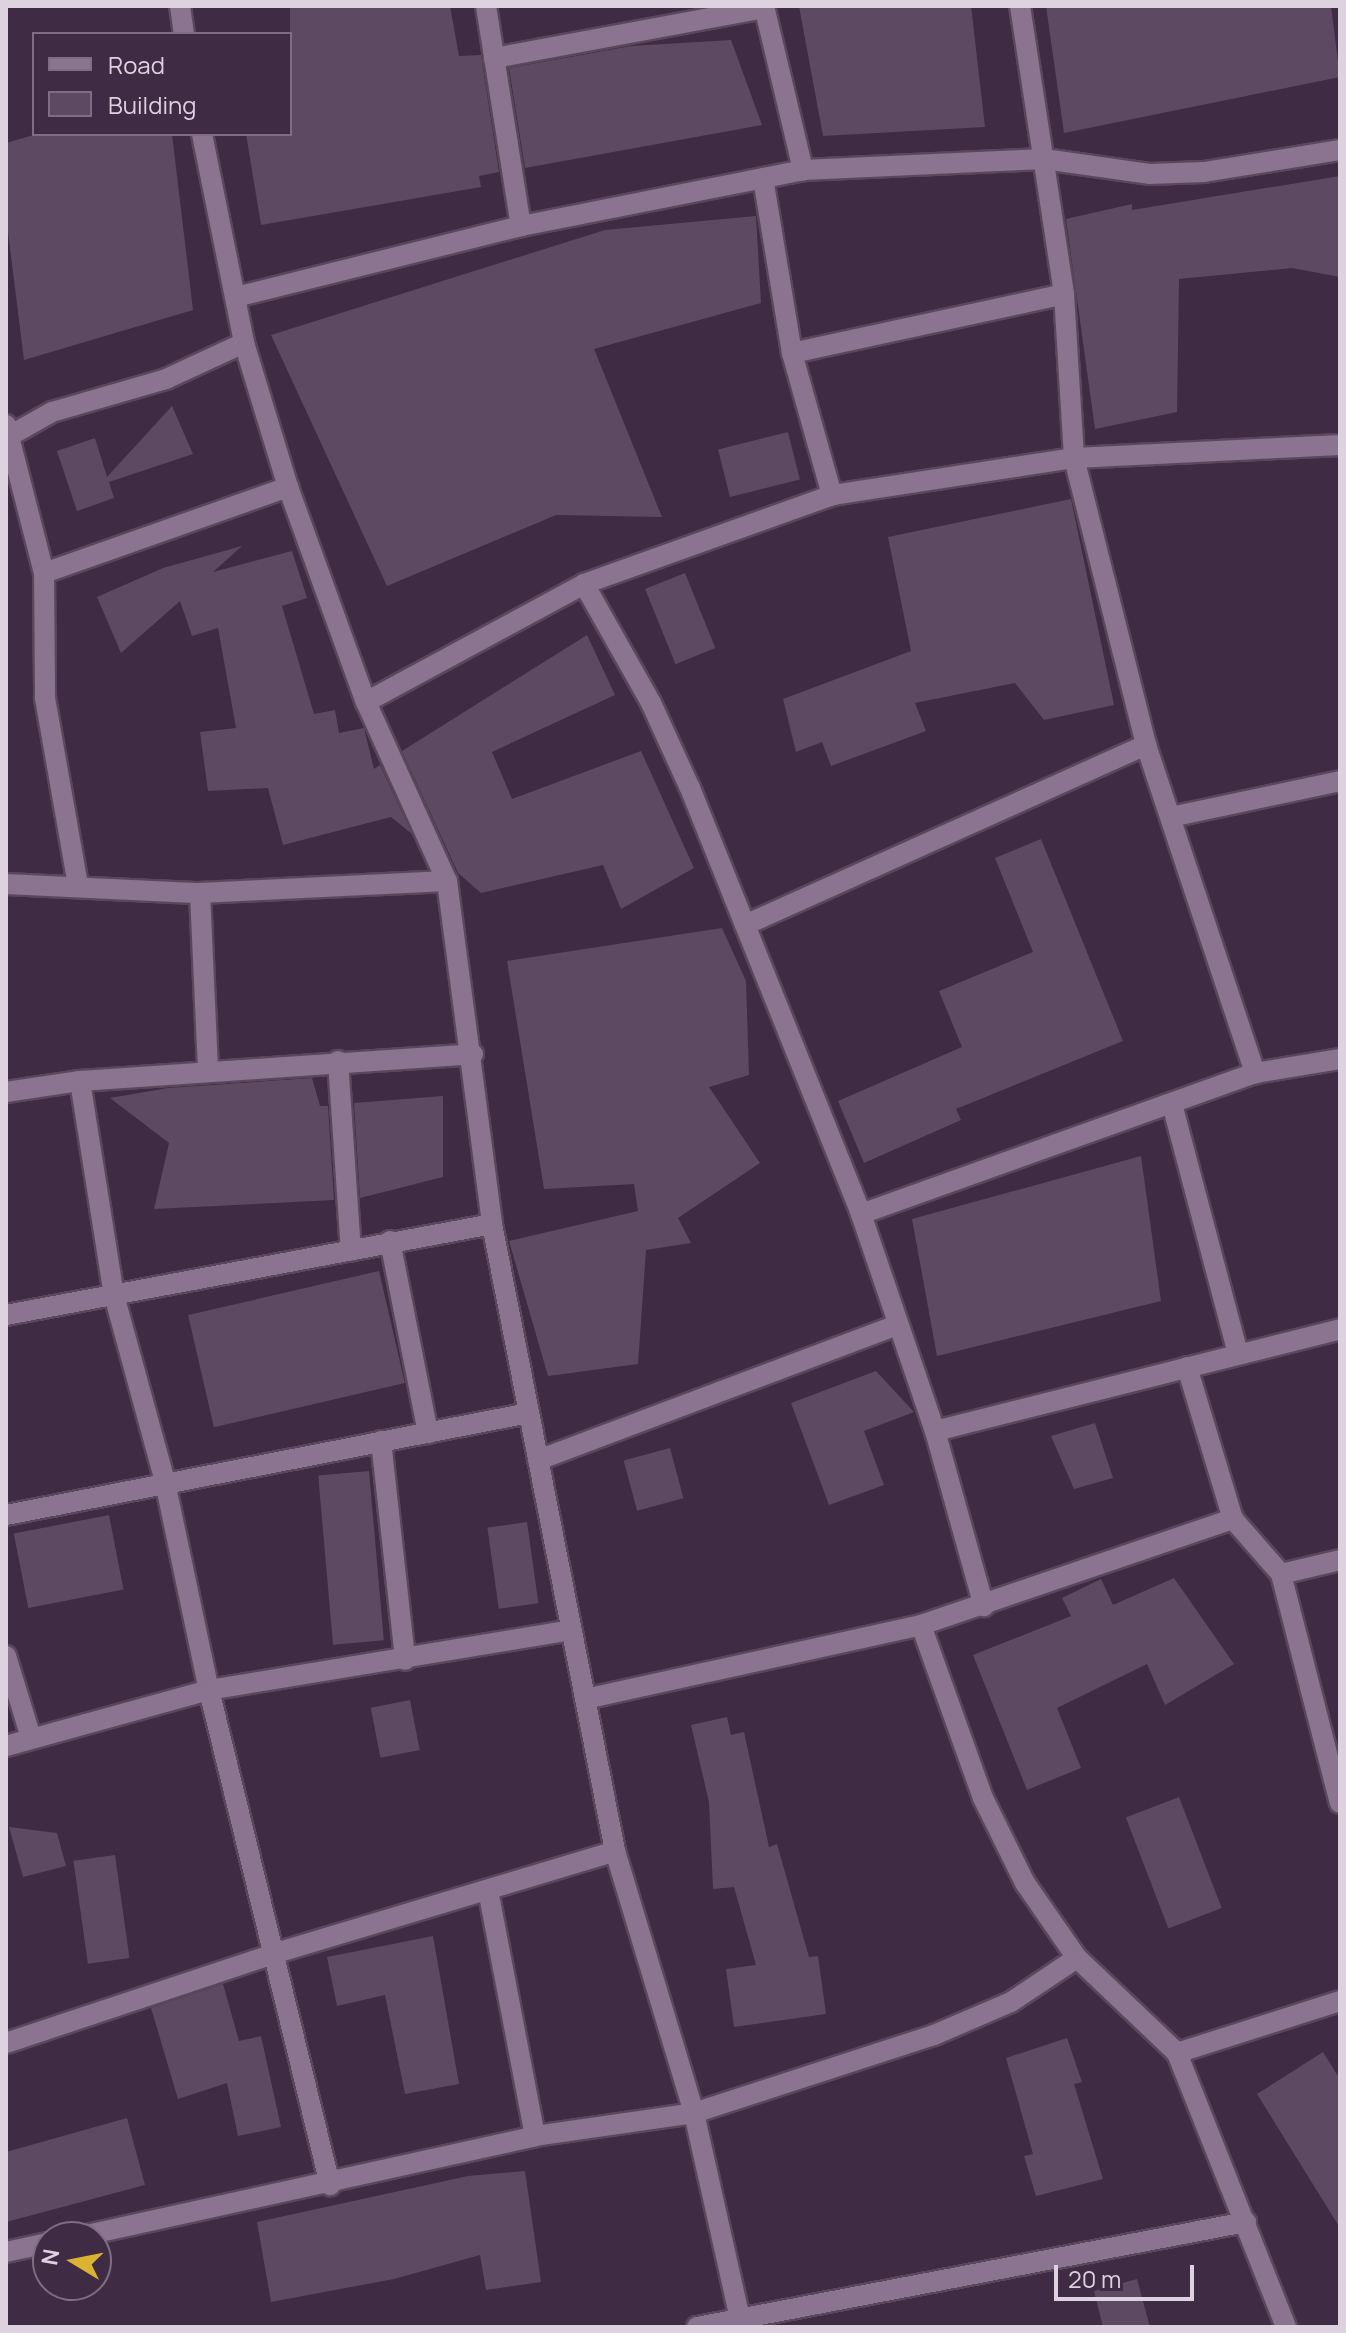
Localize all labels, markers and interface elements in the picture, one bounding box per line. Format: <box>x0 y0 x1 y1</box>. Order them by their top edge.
legend <box>32 32 292 136</box>
text: Road <box>108 48 165 81</box>
text: Building <box>108 88 196 121</box>
north arrow <box>32 2221 112 2301</box>
text: N <box>34 2247 66 2268</box>
scale bar <box>1058 2249 1198 2299</box>
text: 20 m <box>1068 2262 1121 2295</box>

